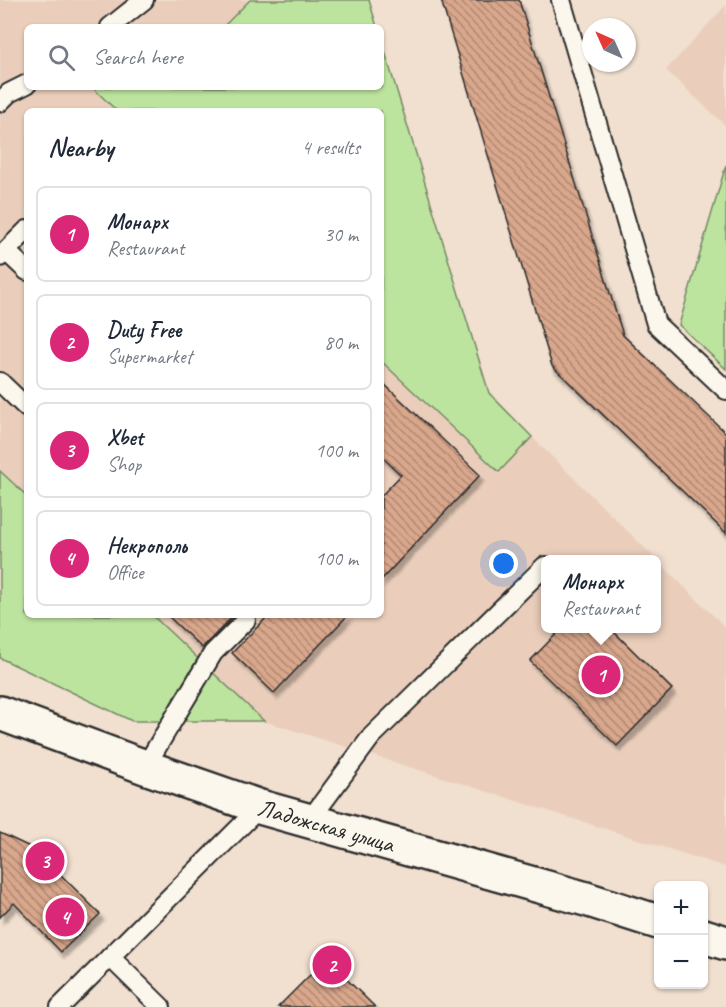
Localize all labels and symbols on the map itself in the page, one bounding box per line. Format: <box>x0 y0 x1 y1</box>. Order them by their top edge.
north arrow <box>582 18 636 72</box>
your location <box>489 549 518 578</box>
pin: 1 <box>582 652 620 698</box>
street label: Ладожская улица <box>254 792 399 860</box>
pin: 3 <box>26 838 64 884</box>
pin: 4 <box>46 894 84 940</box>
pin: 2 <box>312 942 352 988</box>

